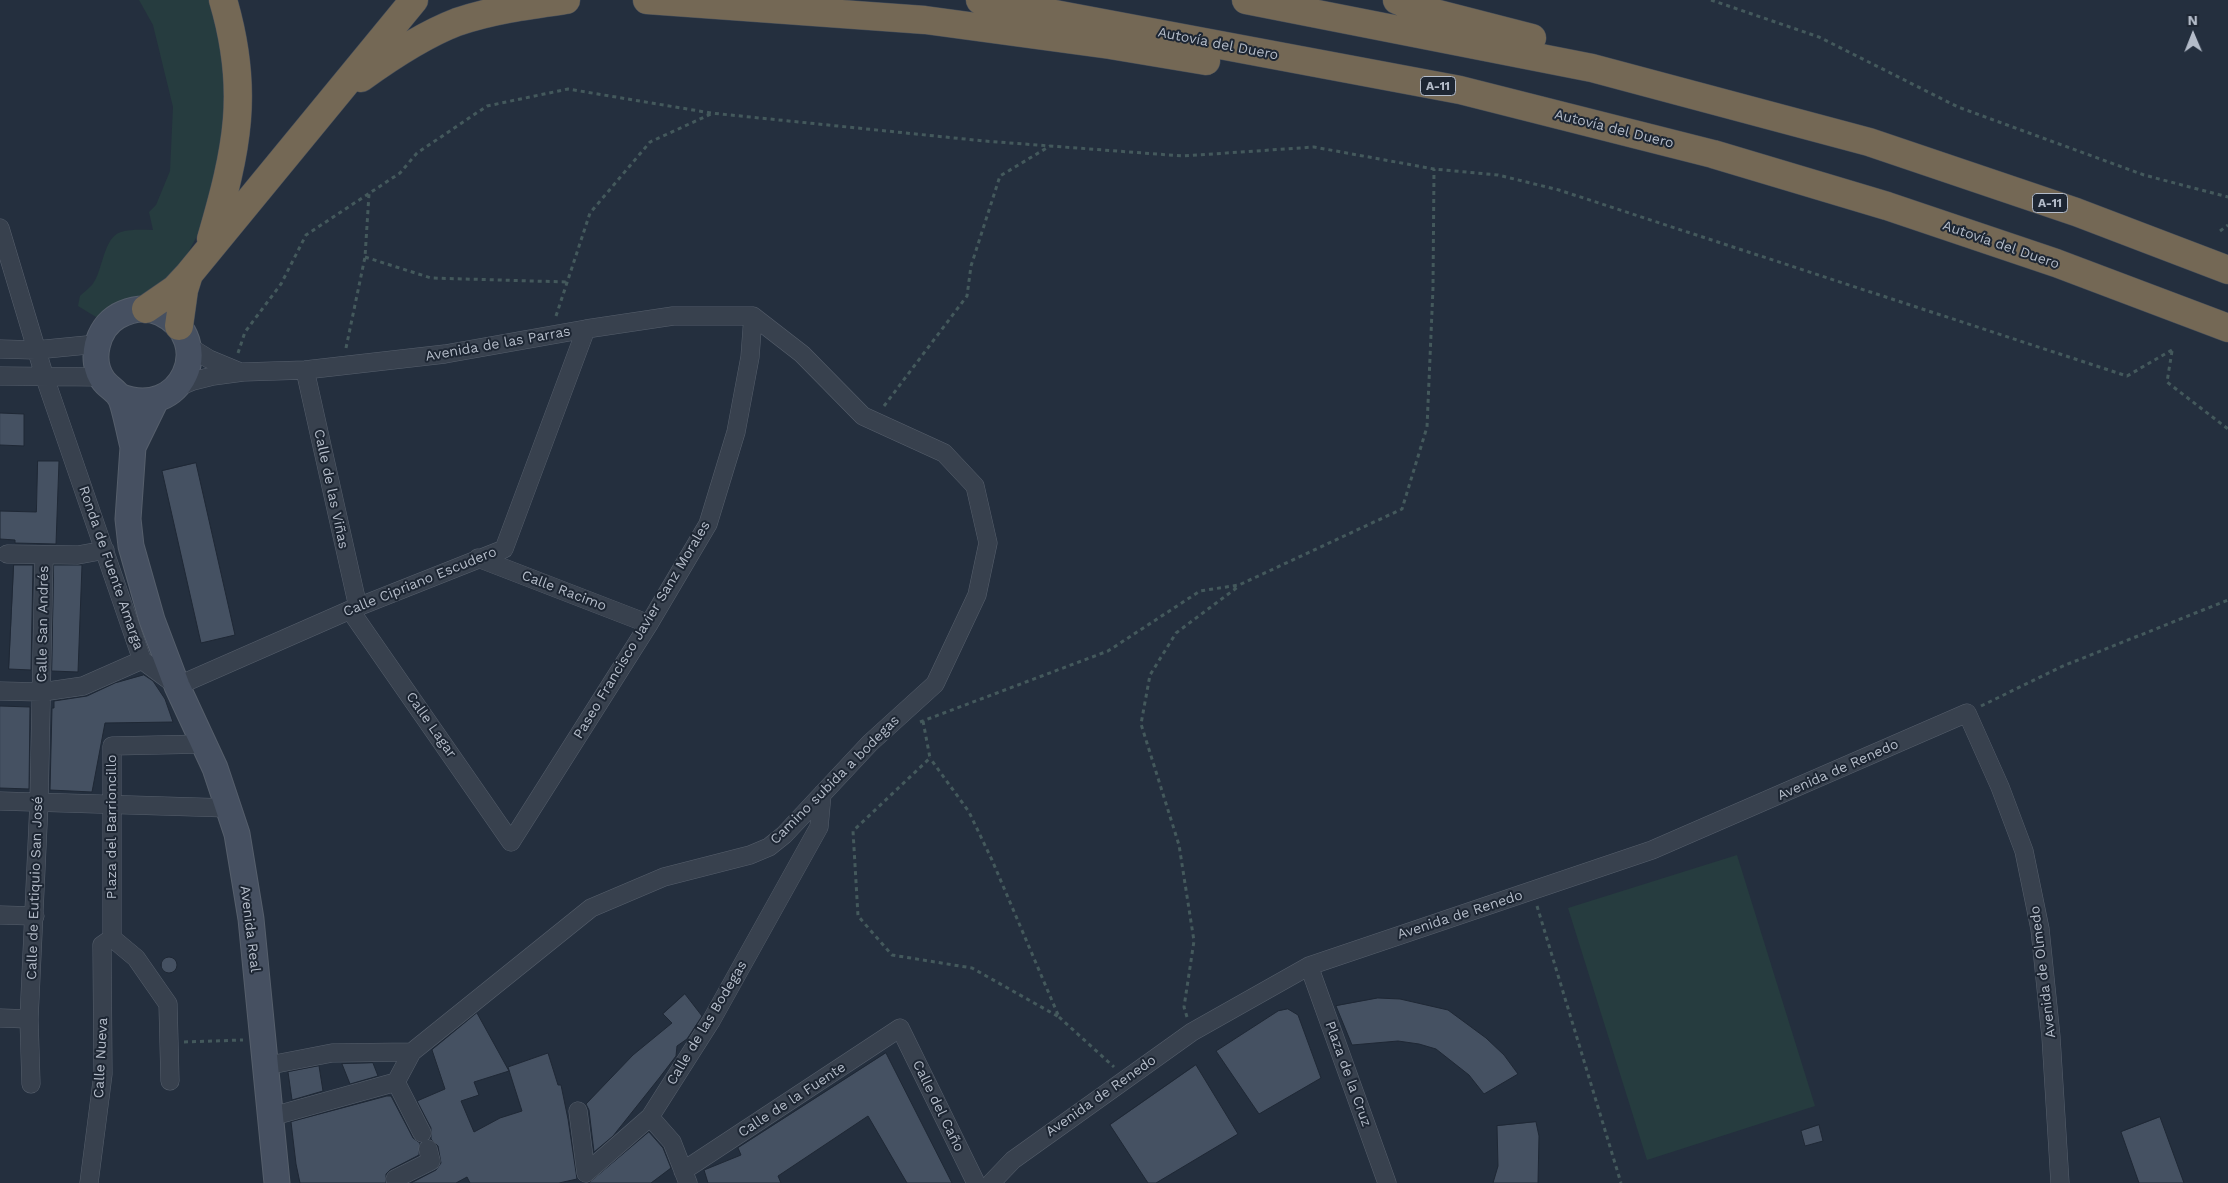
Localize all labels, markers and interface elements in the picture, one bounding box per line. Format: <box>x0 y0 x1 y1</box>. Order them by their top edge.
north arrow <box>2168 10 2218 60</box>
text: N <box>2187 12 2198 28</box>
street label: Autovía del Duero <box>1156 24 1280 64</box>
road number: A-11 <box>1420 76 1456 95</box>
street label: Autovía del Duero <box>1553 106 1675 152</box>
road number: A-11 <box>2032 194 2068 212</box>
street label: Autovía del Duero <box>1940 217 2062 273</box>
street label: Avenida de las Parras <box>424 323 572 365</box>
street label: Calle de las Viñas <box>310 428 352 550</box>
street label: Ronda de Fuente Amarga <box>75 484 147 652</box>
street label: Paseo Francisco Javier Sanz Morales <box>570 518 714 742</box>
street label: Calle Cipriano Escudero <box>341 544 499 620</box>
street label: Calle San Andrés <box>34 565 52 683</box>
street label: Calle Racimo <box>519 567 609 615</box>
street label: Calle Lagar <box>402 689 460 761</box>
street label: Camino subida a bodegas <box>767 712 903 848</box>
street label: Avenida de Renedo <box>1775 736 1901 804</box>
street label: Plaza del Barrioncillo <box>104 755 120 899</box>
street label: Calle de Eutiquio San José <box>23 796 47 980</box>
street label: Avenida Real <box>236 885 264 973</box>
street label: Avenida de Renedo <box>1395 887 1525 943</box>
street label: Avenida de Olmedo <box>2027 905 2059 1039</box>
street label: Calle de las Bodegas <box>663 958 751 1088</box>
street label: Calle Nueva <box>91 1017 111 1099</box>
street label: Plaza de la Cruz <box>1321 1019 1375 1129</box>
street label: Avenida de Renedo <box>1043 1052 1159 1140</box>
street label: Calle del Caño <box>909 1058 967 1154</box>
street label: Calle de la Fuente <box>735 1059 849 1141</box>

